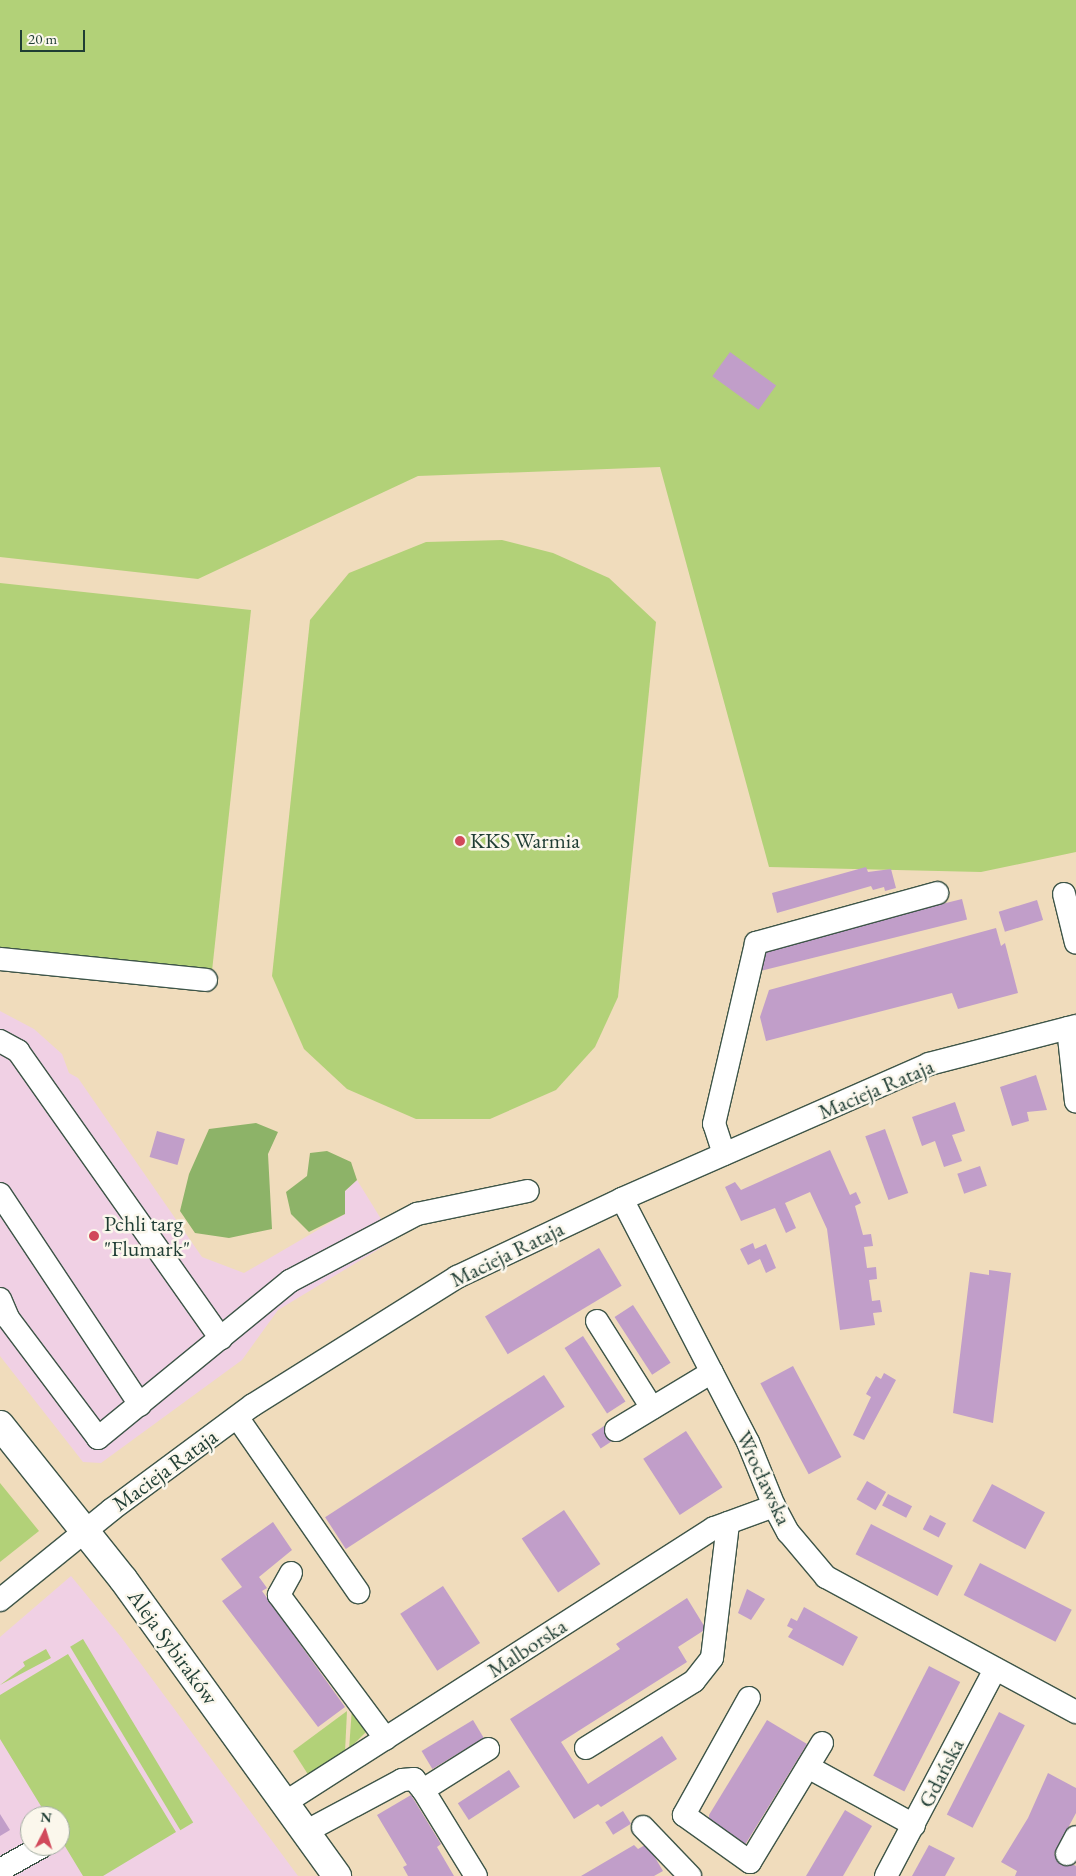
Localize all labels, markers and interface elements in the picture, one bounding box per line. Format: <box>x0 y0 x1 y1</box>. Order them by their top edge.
scale bar <box>22 20 88 52</box>
text: 20 m <box>28 29 57 48</box>
place label: KKS Warmia <box>470 828 580 854</box>
marker: KKS Warmia <box>454 835 466 847</box>
street label: Macieja Rataja <box>814 1053 938 1125</box>
place label: Pchli targ "Flumark" <box>104 1210 190 1262</box>
street label: Macieja Rataja <box>446 1215 568 1293</box>
marker: Pchli targ "Flumark" <box>88 1230 100 1242</box>
street label: Macieja Rataja <box>108 1423 222 1517</box>
street label: Wrocławska <box>731 1427 797 1529</box>
street label: Aleja Sybiraków <box>122 1584 224 1710</box>
street label: Malborska <box>482 1613 572 1683</box>
street label: Gdańska <box>912 1734 970 1812</box>
north arrow <box>20 1806 70 1856</box>
text: N <box>40 1808 53 1827</box>

